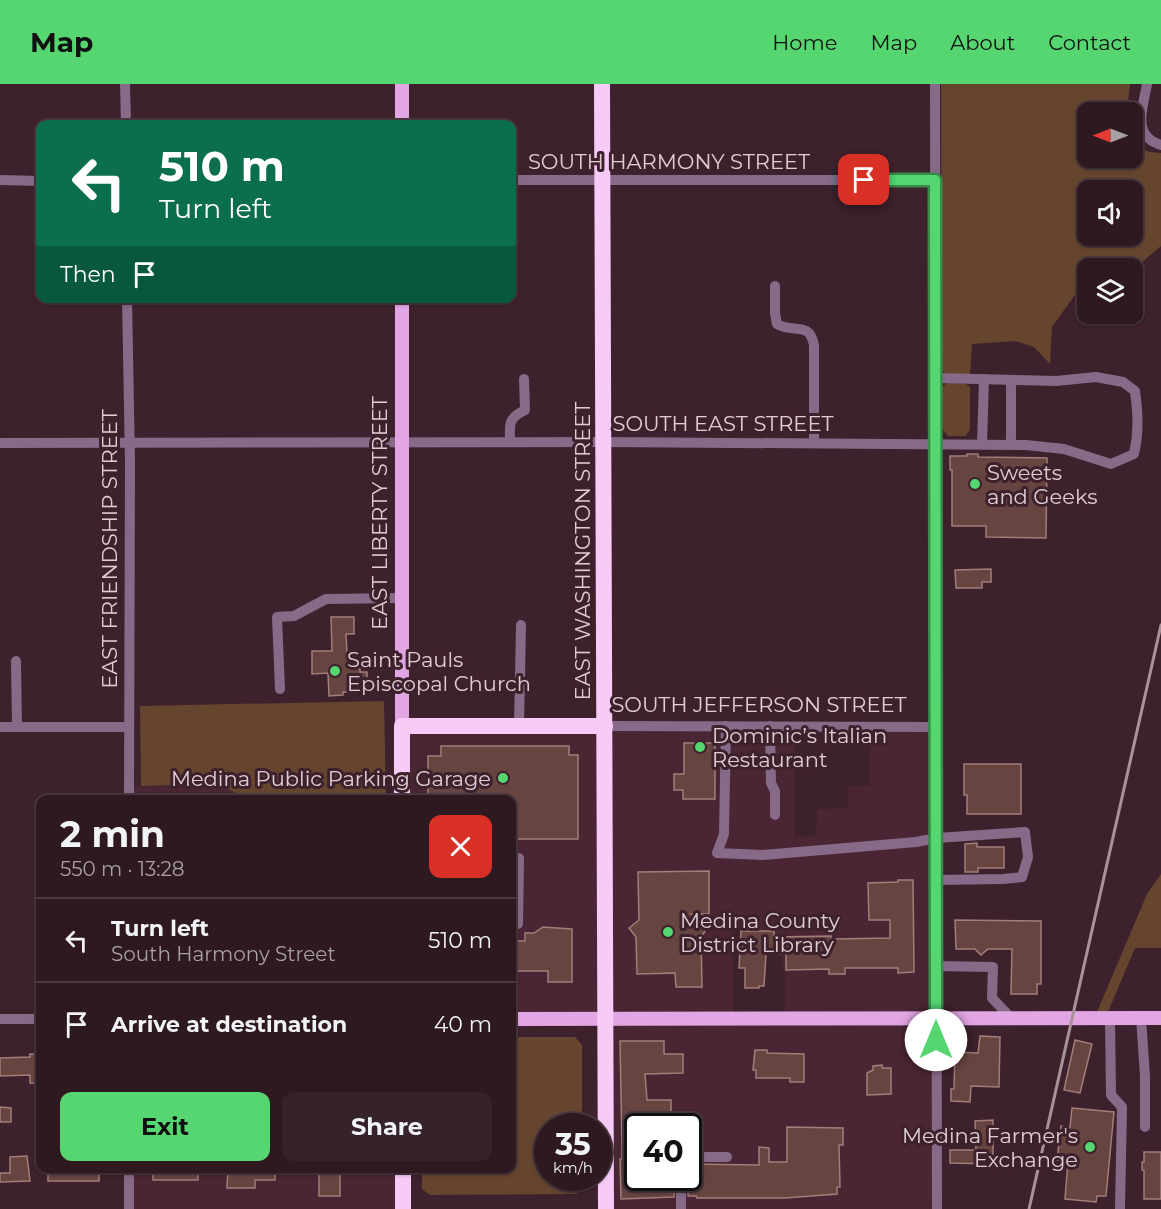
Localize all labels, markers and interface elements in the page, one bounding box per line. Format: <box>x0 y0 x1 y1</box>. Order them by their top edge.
text: Map <box>30 25 93 59</box>
text: Home <box>772 30 837 55</box>
text: Map <box>870 30 917 55</box>
text: About <box>950 30 1015 55</box>
text: Contact <box>1048 30 1131 55</box>
north arrow <box>1077 102 1143 168</box>
map controls <box>1077 102 1143 324</box>
text: 510 m <box>159 140 285 192</box>
icon: left <box>60 144 138 222</box>
street label: SOUTH HARMONY STREET <box>528 149 810 174</box>
pin <box>838 154 889 205</box>
icon: arrive <box>847 163 880 196</box>
button: sound <box>1077 180 1143 246</box>
text: Turn left <box>159 192 272 225</box>
icon: arrive <box>128 258 161 291</box>
button: layers <box>1077 258 1143 324</box>
text: Then <box>60 261 116 288</box>
street label: EAST LIBERTY STREET <box>367 396 392 630</box>
street label: EAST WASHINGTON STREET <box>570 402 595 700</box>
street label: EAST FRIENDSHIP STREET <box>97 409 122 689</box>
street label: SOUTH EAST STREET <box>613 411 833 436</box>
place label: Sweets and Geeks <box>987 460 1097 509</box>
marker: Sweets and Geeks <box>968 477 982 491</box>
place label: Saint Pauls Episcopal Church <box>347 647 531 696</box>
marker: Saint Pauls Episcopal Church <box>328 664 342 678</box>
street label: SOUTH JEFFERSON STREET <box>611 692 907 717</box>
place label: Dominic’s Italian Restaurant <box>712 723 887 772</box>
marker: Dominic’s Italian Restaurant <box>693 740 707 754</box>
place label: Medina Public Parking Garage <box>171 766 491 791</box>
marker: Medina Public Parking Garage <box>496 771 510 785</box>
text: 2 min <box>60 812 165 856</box>
button: close <box>429 815 492 878</box>
text: 550 m · 13:28 <box>60 857 185 881</box>
place label: Medina County District Library <box>680 908 840 957</box>
text: Turn left <box>111 915 209 942</box>
icon: left <box>60 924 93 957</box>
marker: Medina County District Library <box>661 925 675 939</box>
text: 510 m <box>428 927 492 954</box>
text: South Harmony Street <box>111 942 336 966</box>
icon: arrive <box>60 1008 93 1041</box>
position arrow <box>904 1008 968 1072</box>
text: Arrive at destination <box>111 1011 347 1038</box>
text: 40 m <box>434 1011 492 1038</box>
button: Exit <box>60 1092 270 1161</box>
button: Share <box>282 1092 492 1161</box>
speed limit sign: 40 <box>624 1113 702 1191</box>
place label: Medina Farmer's Exchange <box>902 1123 1078 1172</box>
text: 35 <box>555 1126 591 1163</box>
marker: Medina Farmer's Exchange <box>1083 1140 1097 1154</box>
text: km/h <box>553 1158 593 1177</box>

